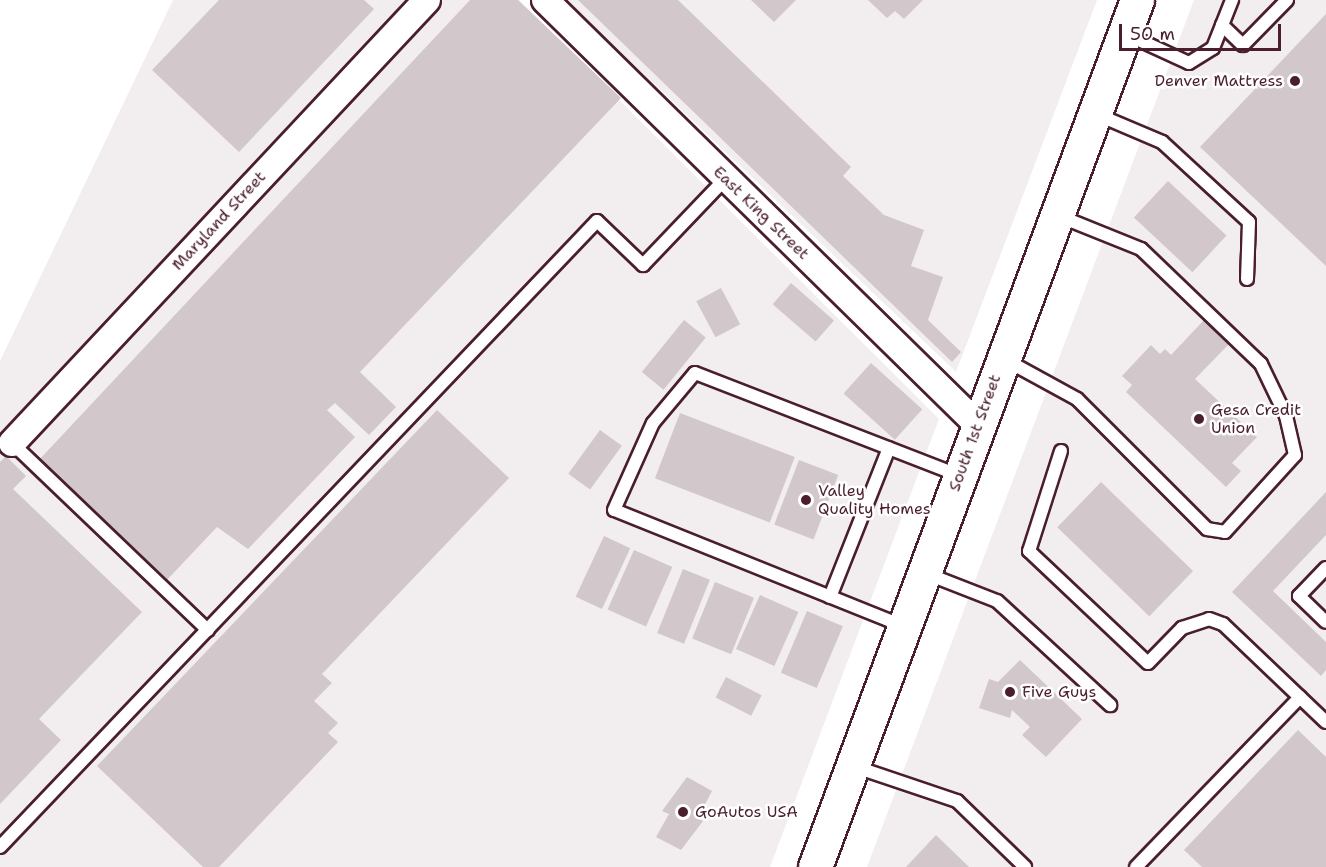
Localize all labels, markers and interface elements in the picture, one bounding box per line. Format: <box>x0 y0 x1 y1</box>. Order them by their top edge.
scale bar <box>1122 12 1284 50</box>
text: 50 m <box>1130 22 1175 46</box>
place label: Denver Mattress <box>1155 71 1283 91</box>
marker: Denver Mattress <box>1288 74 1302 88</box>
street label: East King Street <box>709 162 813 264</box>
street label: Maryland Street <box>168 167 270 275</box>
street label: South 1st Street <box>945 372 1005 494</box>
place label: Gesa Credit Union <box>1211 400 1301 438</box>
marker: Gesa Credit Union <box>1192 412 1206 426</box>
place label: Valley Quality Homes <box>818 481 931 519</box>
marker: Valley Quality Homes <box>799 493 813 507</box>
place label: Five Guys <box>1022 682 1096 702</box>
marker: Five Guys <box>1003 685 1017 699</box>
place label: GoAutos USA <box>695 802 798 822</box>
marker: GoAutos USA <box>676 805 690 819</box>

